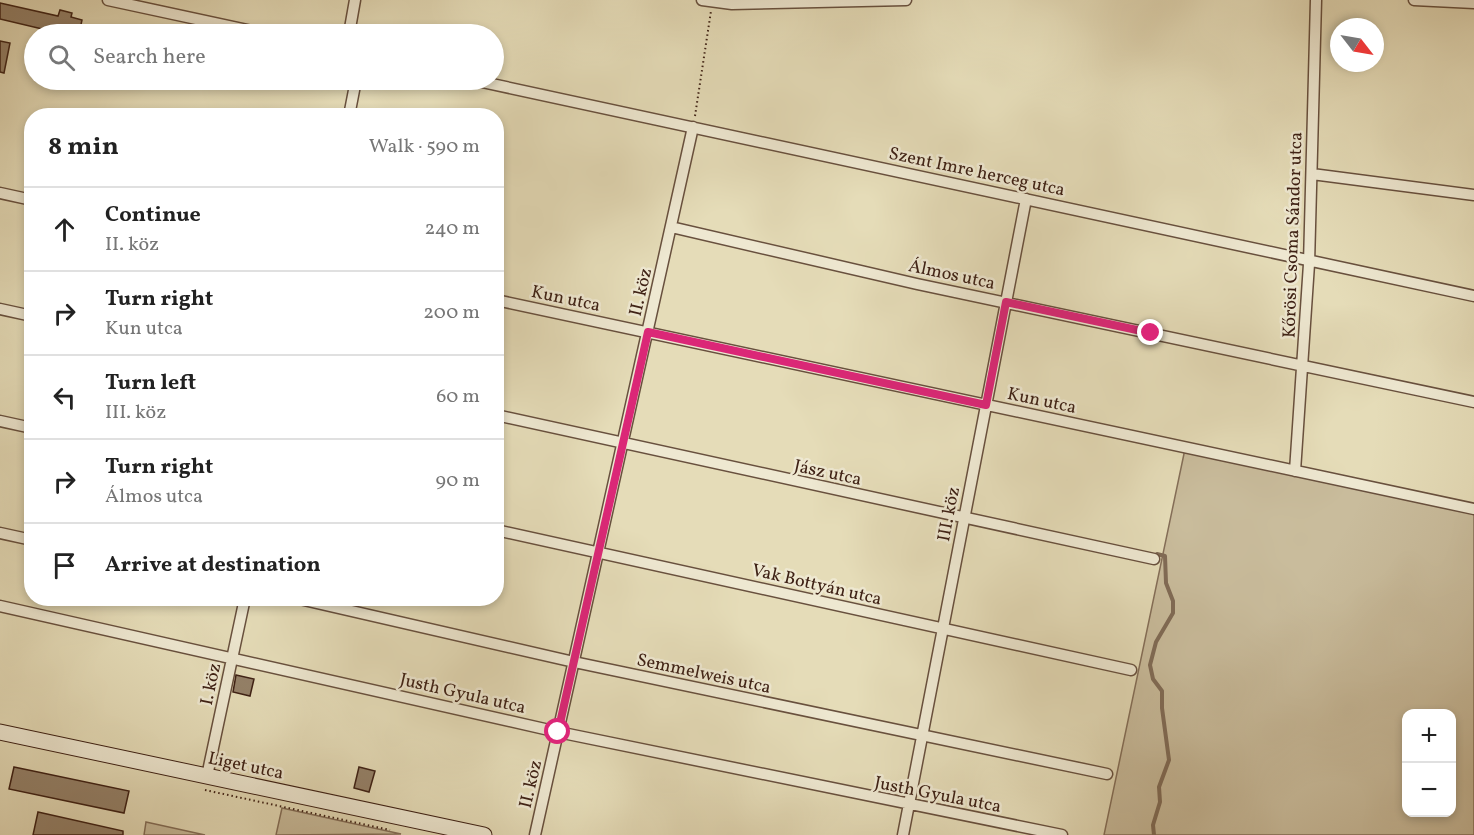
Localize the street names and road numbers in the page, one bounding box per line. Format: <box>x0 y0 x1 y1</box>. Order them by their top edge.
street label: Kőrösi Csoma Sándor utca <box>1277 132 1310 339</box>
street label: Szent Imre herceg utca <box>886 142 1067 203</box>
street label: Álmos utca <box>906 254 997 297</box>
street label: II. köz <box>624 266 659 319</box>
street label: Kun utca <box>529 280 603 319</box>
street label: Kun utca <box>1005 382 1079 421</box>
street label: Jász utca <box>792 454 864 493</box>
street label: III. köz <box>932 485 967 544</box>
street label: Vak Bottyán utca <box>749 558 884 613</box>
street label: Semmelweis utca <box>634 648 773 701</box>
street label: I. köz <box>195 661 228 708</box>
street label: Justh Gyula utca <box>397 668 528 721</box>
street label: Liget utca <box>206 746 286 787</box>
street label: II. köz <box>514 758 549 811</box>
street label: Justh Gyula utca <box>872 771 1003 820</box>

